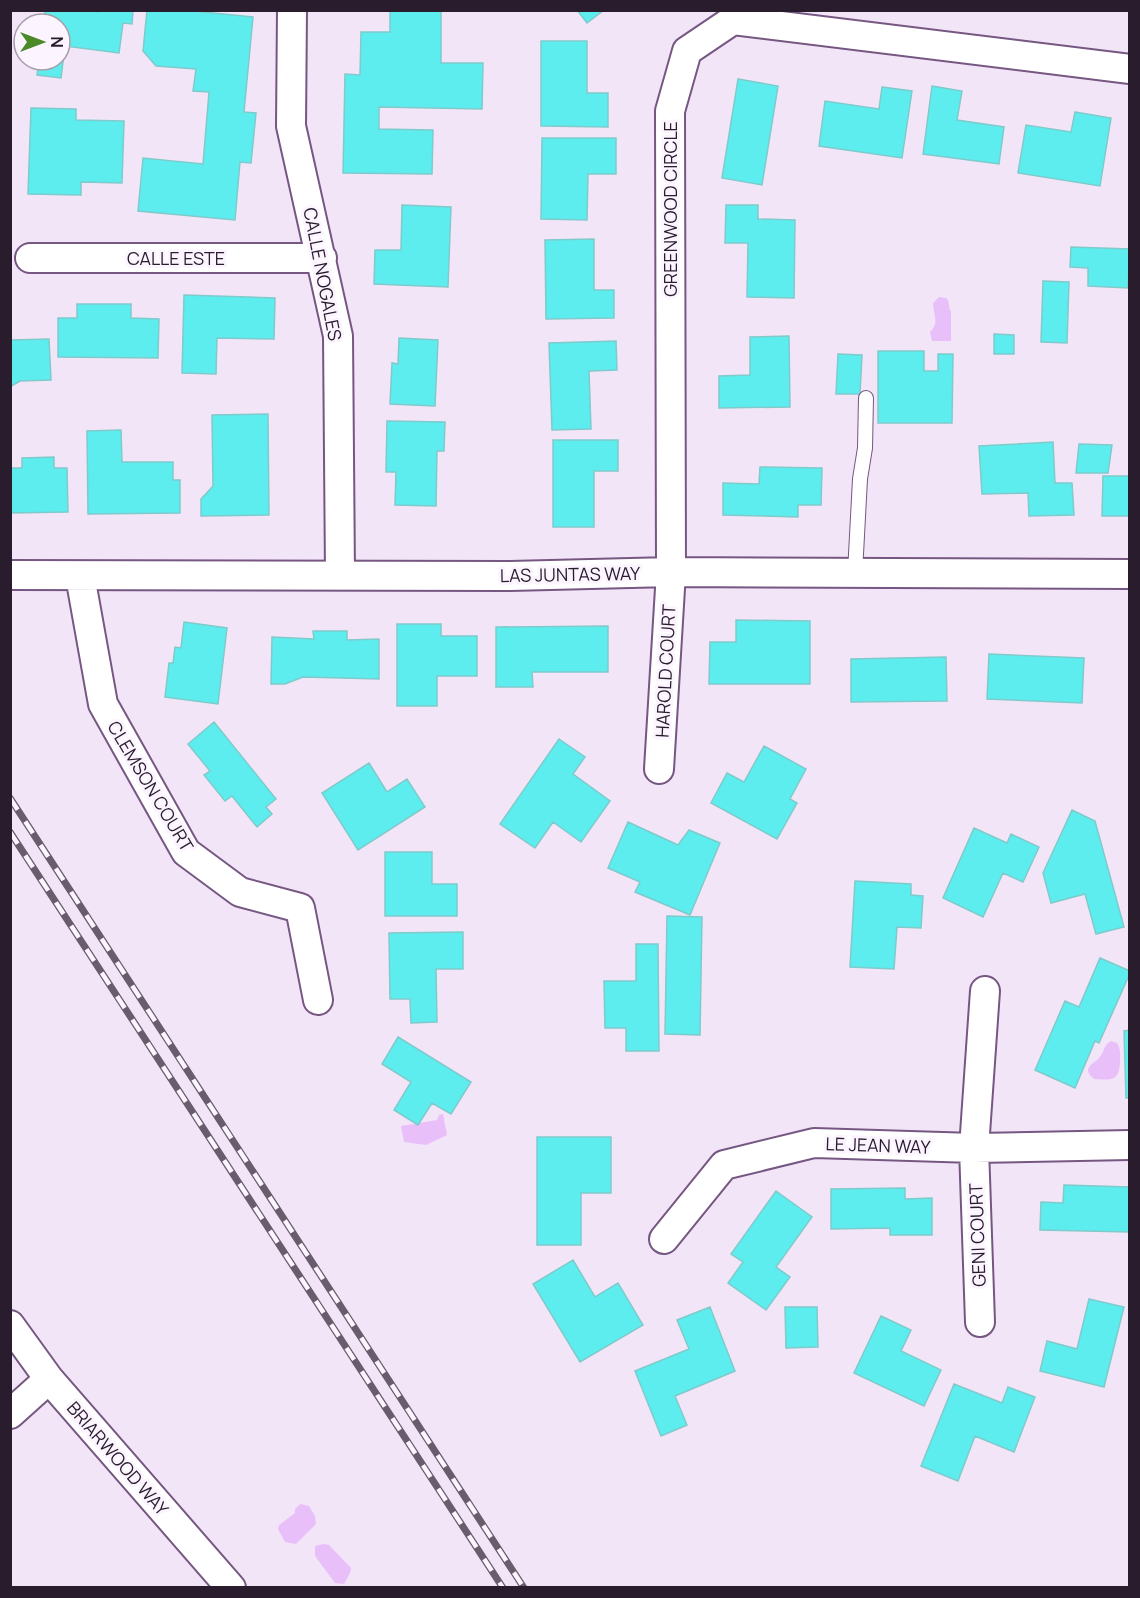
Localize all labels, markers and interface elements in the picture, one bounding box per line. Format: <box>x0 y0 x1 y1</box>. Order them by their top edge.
north arrow <box>12 12 72 72</box>
text: N <box>46 36 68 48</box>
street label: GREENWOOD CIRCLE <box>658 121 682 297</box>
street label: CALLE NOGALES <box>298 205 348 343</box>
street label: CALLE ESTE <box>127 246 225 270</box>
street label: LAS JUNTAS WAY <box>500 561 641 587</box>
street label: HAROLD COURT <box>650 603 680 738</box>
street label: CLEMSON COURT <box>103 716 200 856</box>
street label: LE JEAN WAY <box>825 1131 932 1159</box>
street label: GENI COURT <box>963 1183 991 1287</box>
street label: BRIARWOOD WAY <box>62 1396 175 1521</box>

